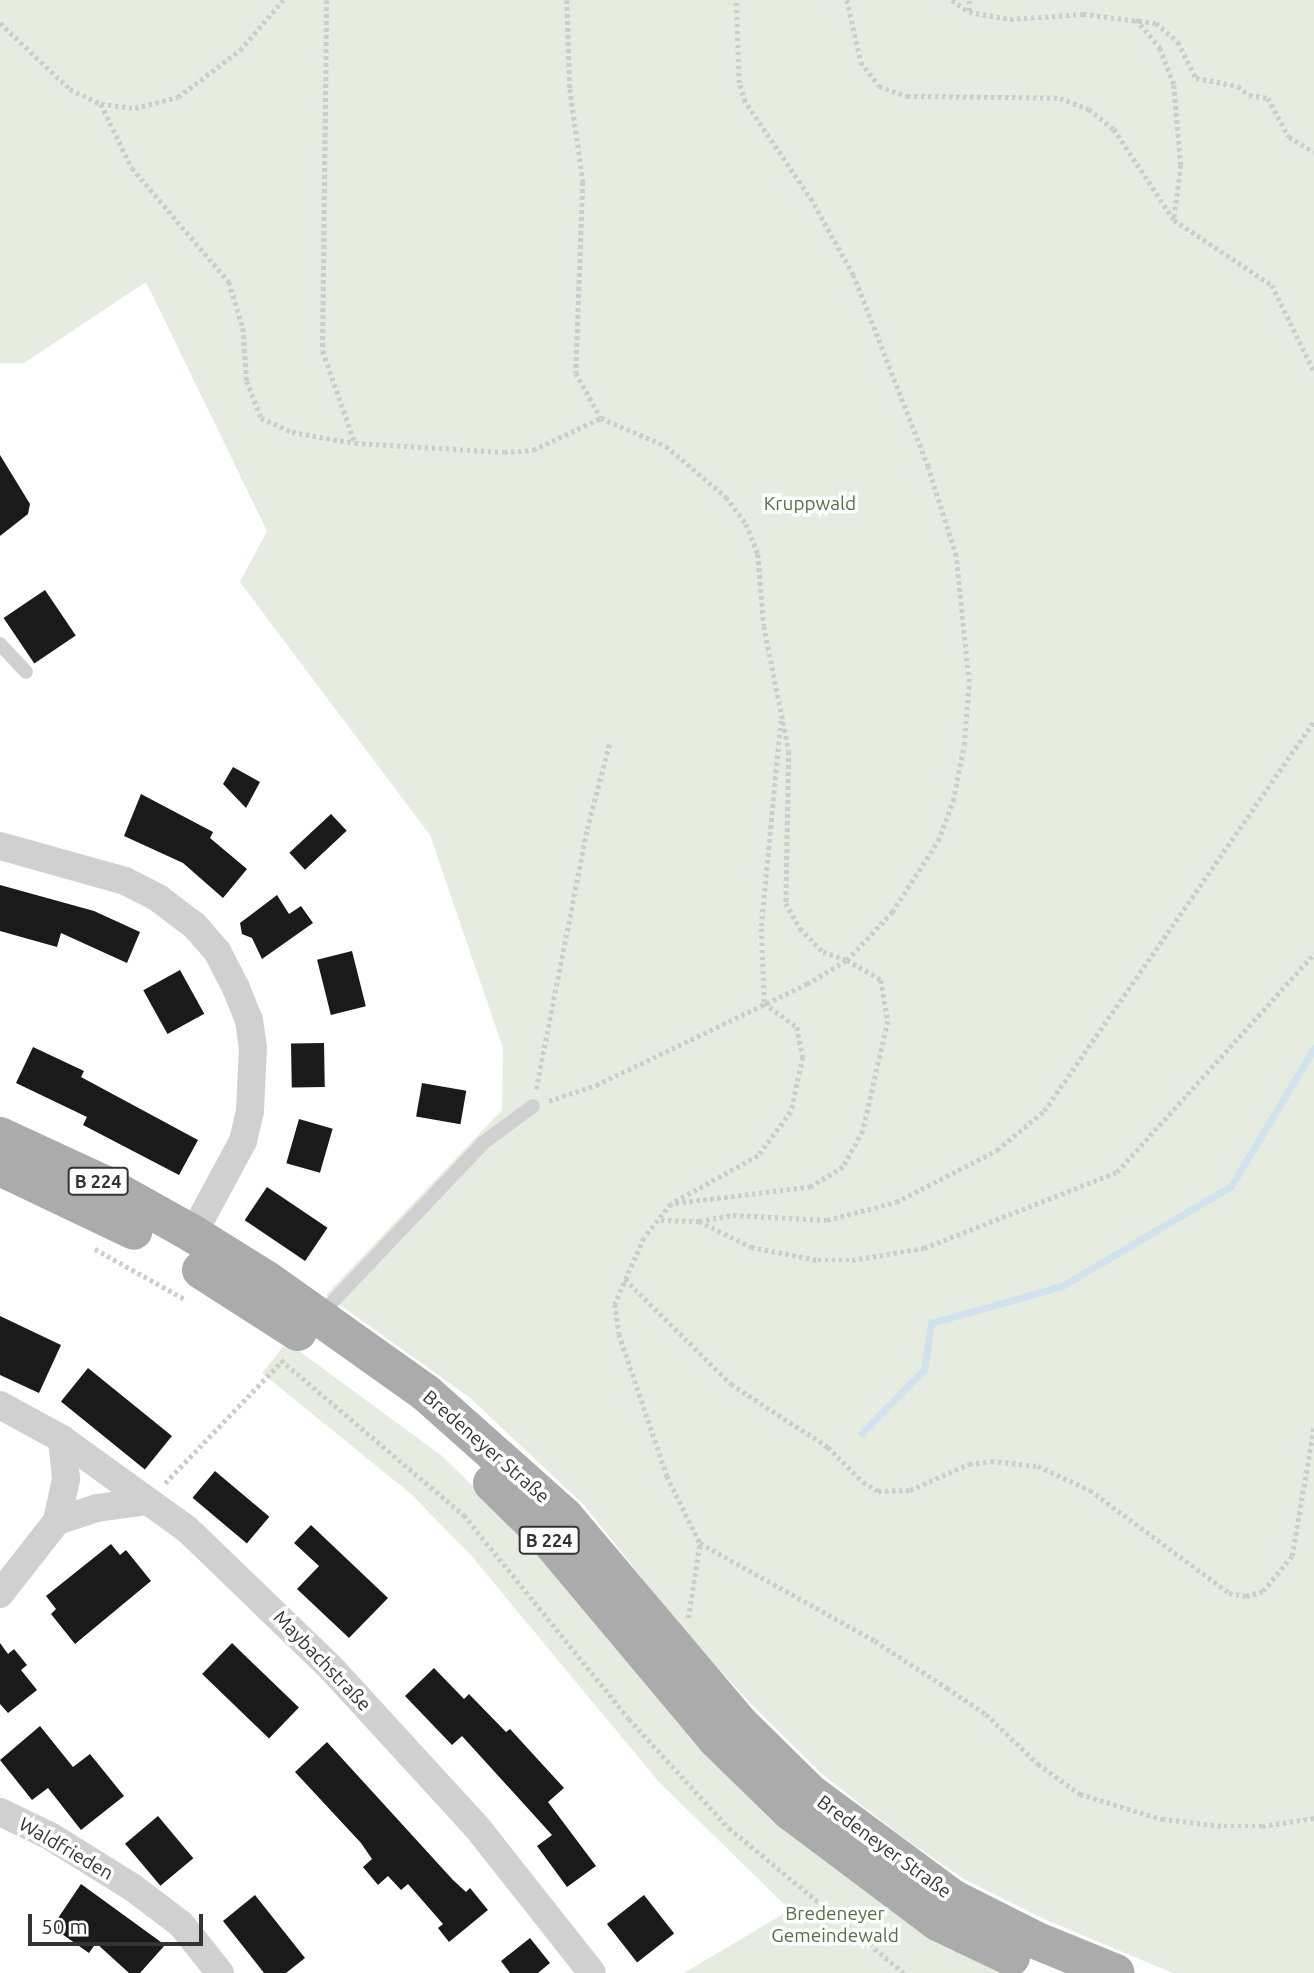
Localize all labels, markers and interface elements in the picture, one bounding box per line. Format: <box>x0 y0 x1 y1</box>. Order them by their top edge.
park label: Kruppwald <box>764 493 856 515</box>
road number: B 224 <box>66 1166 130 1196</box>
street label: Bredeneyer Straße <box>418 1386 554 1508</box>
road number: B 224 <box>518 1526 580 1554</box>
street label: Maybachstraße <box>268 1606 376 1716</box>
street label: Bredeneyer Straße <box>813 1791 955 1903</box>
street label: Waldfrieden <box>15 1813 117 1885</box>
scale bar <box>32 1899 206 1943</box>
park label: Bredeneyer Gemeindewald <box>771 1903 899 1947</box>
text: 50 m <box>41 1914 88 1938</box>

